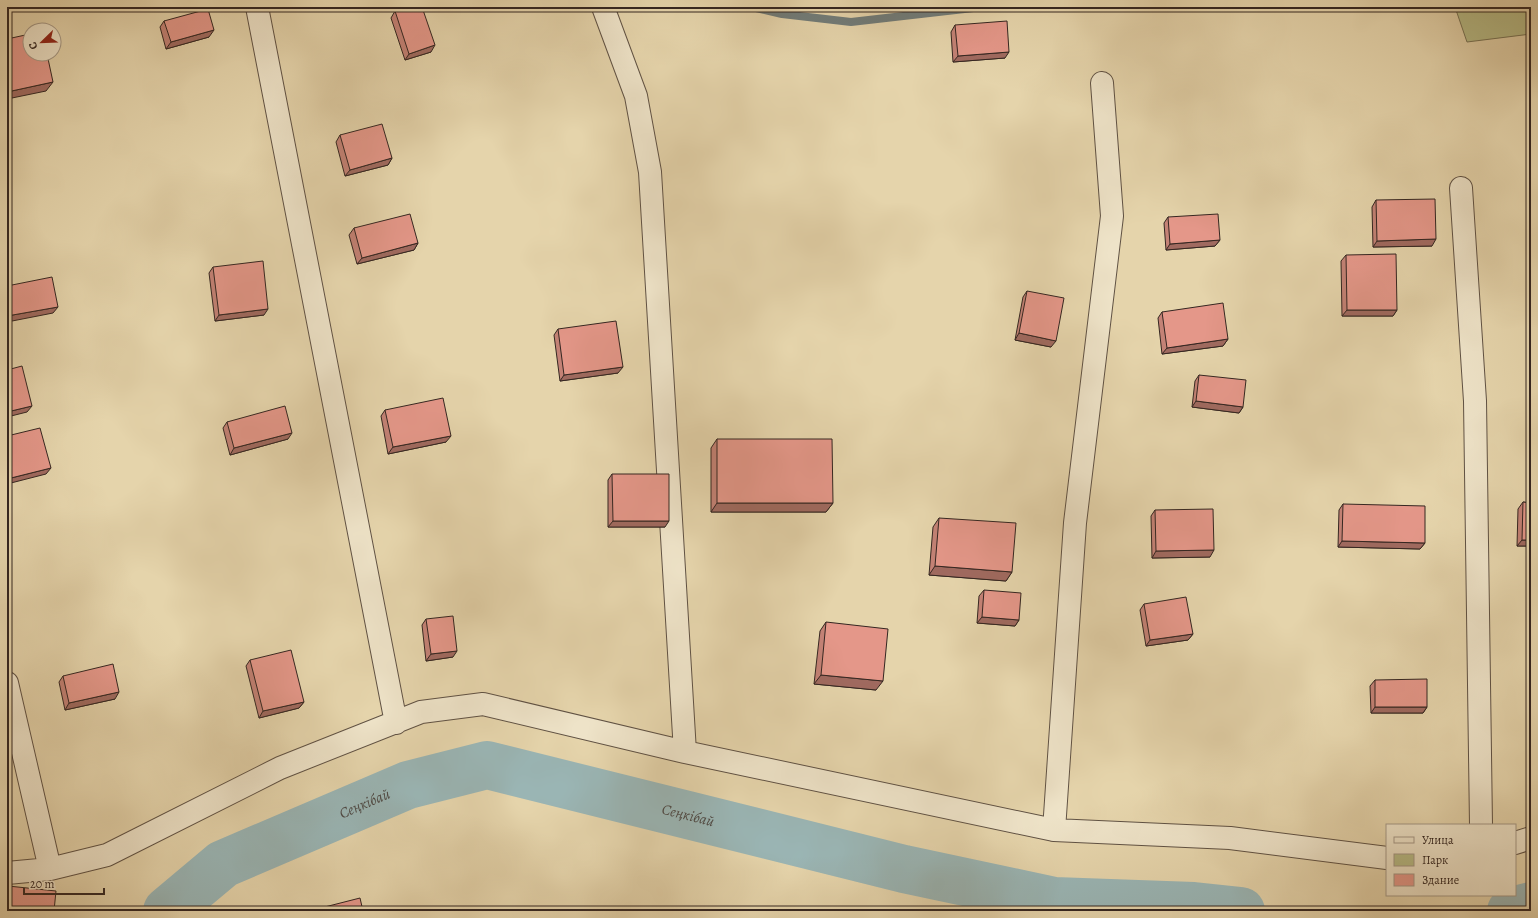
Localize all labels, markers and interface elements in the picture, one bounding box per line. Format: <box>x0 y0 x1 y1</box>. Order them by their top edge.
north arrow <box>22 22 62 62</box>
text: С <box>25 39 41 52</box>
water label: Сеңкібай <box>336 784 394 823</box>
water label: Сеңкібай <box>660 799 717 831</box>
legend <box>1386 824 1516 896</box>
text: Улица <box>1422 832 1454 848</box>
text: Парк <box>1422 852 1448 868</box>
scale bar <box>24 870 104 896</box>
text: Здание <box>1422 872 1459 888</box>
text: 20 m <box>30 876 54 892</box>

